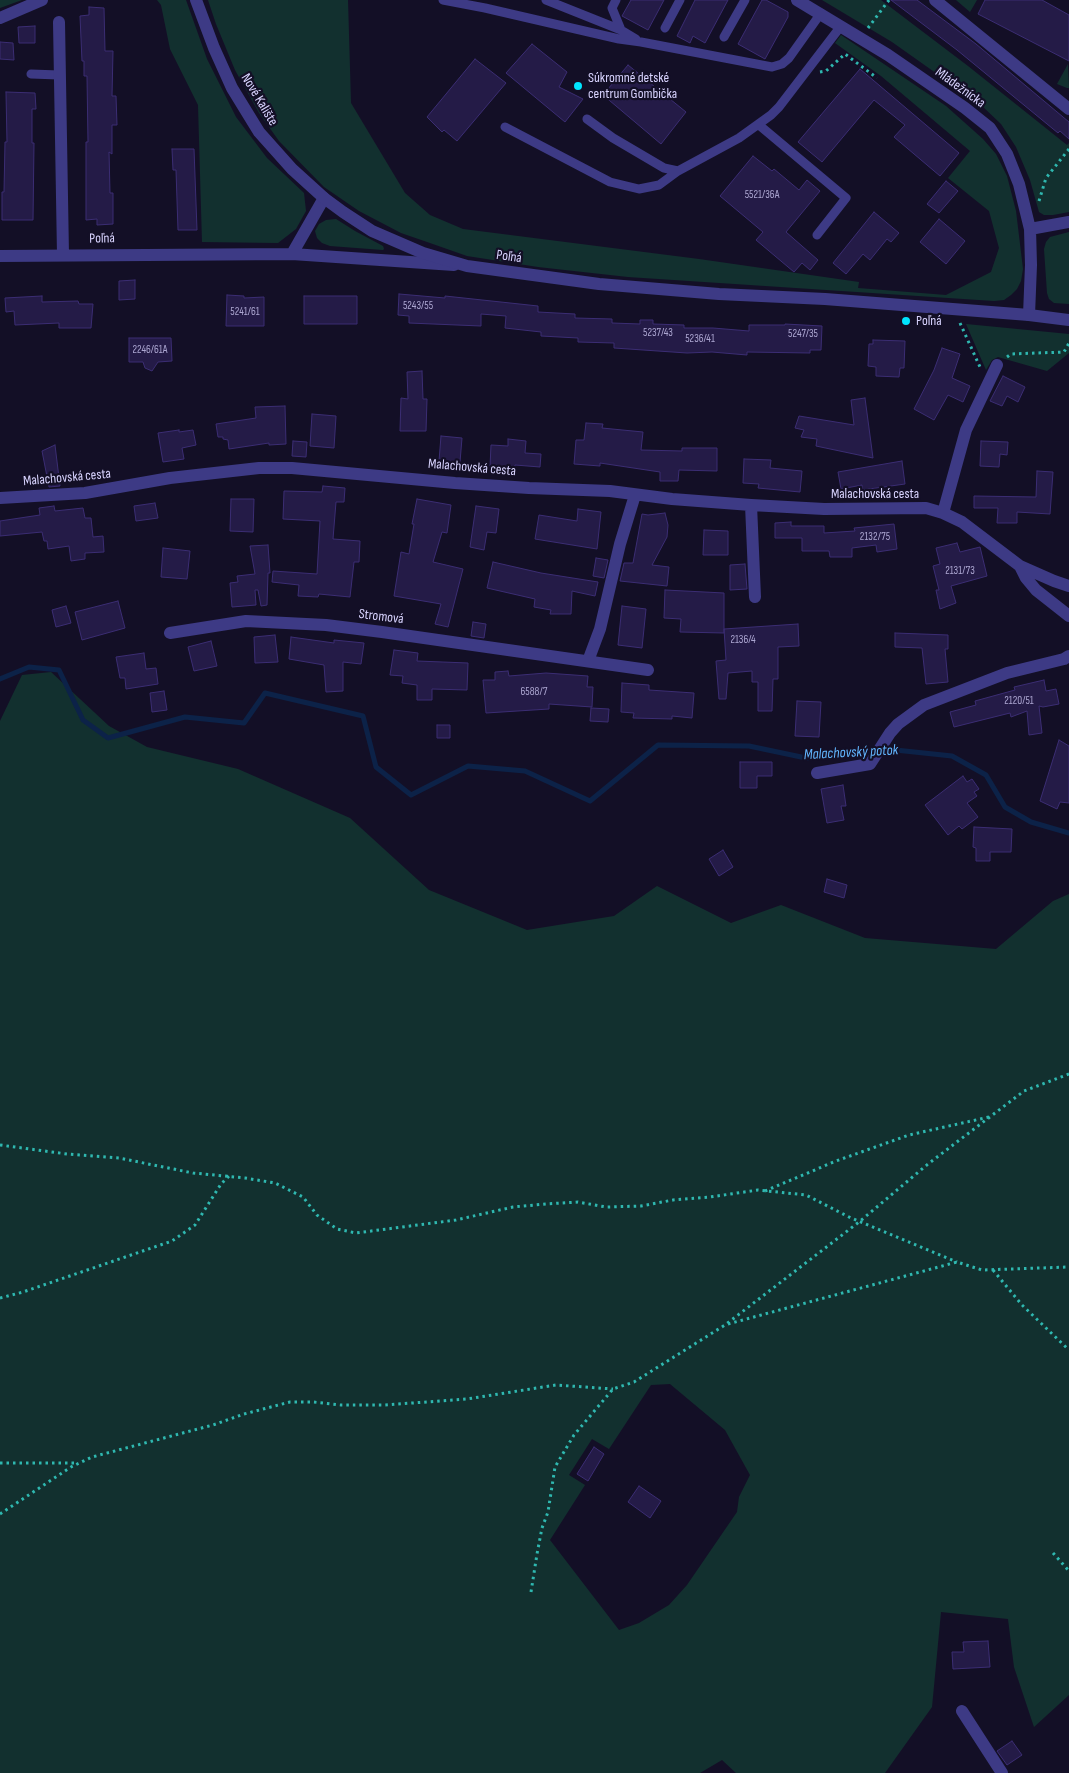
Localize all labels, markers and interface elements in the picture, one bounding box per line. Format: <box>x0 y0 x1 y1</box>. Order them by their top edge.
street label: Mládežnícka <box>932 64 988 112</box>
place label: Súkromné detské centrum Gombička <box>588 70 677 102</box>
street label: Nové Kalište <box>237 71 281 129</box>
marker: Súkromné detské centrum Gombička <box>572 80 584 92</box>
house number: 5521/36A <box>745 188 779 202</box>
street label: Poľná <box>89 230 115 248</box>
street label: Poľná <box>495 247 523 267</box>
house number: 5243/55 <box>403 299 433 313</box>
house number: 5241/61 <box>230 305 260 319</box>
place label: Poľná <box>916 313 942 329</box>
marker: Poľná <box>900 315 912 327</box>
house number: 5237/43 <box>643 326 673 340</box>
house number: 5247/35 <box>788 327 818 341</box>
house number: 5236/41 <box>685 332 715 346</box>
house number: 2246/61A <box>132 343 168 357</box>
street label: Malachovská cesta <box>427 456 517 480</box>
street label: Malachovská cesta <box>22 466 112 490</box>
street label: Malachovská cesta <box>831 486 919 502</box>
house number: 2132/75 <box>860 530 890 544</box>
house number: 2131/73 <box>945 564 975 578</box>
street label: Stromová <box>358 606 404 628</box>
house number: 2136/4 <box>730 633 756 647</box>
house number: 6588/7 <box>521 685 547 699</box>
house number: 2120/51 <box>1004 694 1034 708</box>
water label: Malachovský potok <box>803 742 899 764</box>

